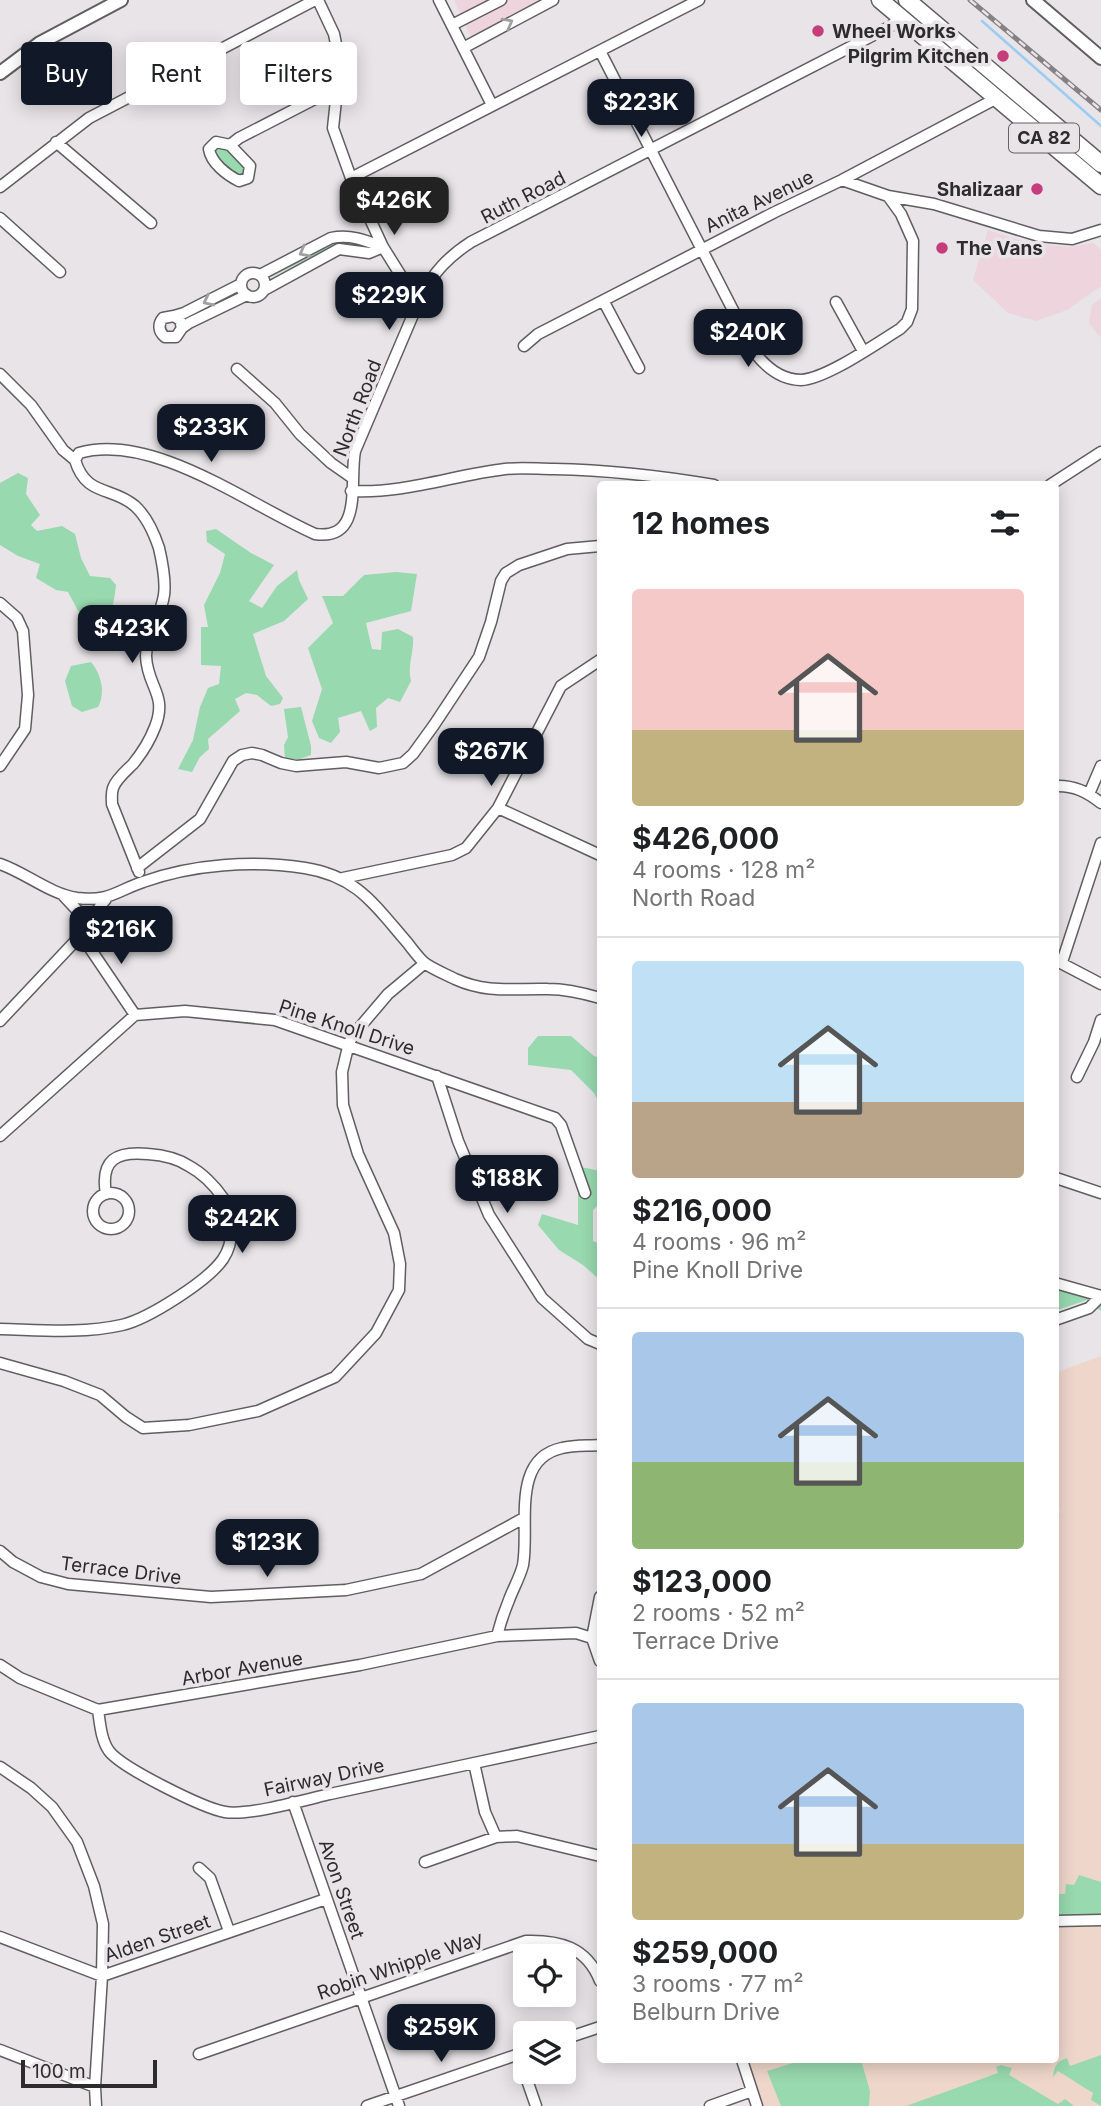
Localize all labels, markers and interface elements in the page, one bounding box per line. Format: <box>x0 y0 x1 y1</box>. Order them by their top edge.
one-way arrow <box>500 18 513 32</box>
place label: Wheel Works <box>832 20 956 43</box>
marker: Wheel Works <box>810 23 826 39</box>
chip: Buy <box>21 42 112 105</box>
chip: Rent <box>126 42 226 105</box>
chip: Filters <box>240 42 357 105</box>
place label: Pilgrim Kitchen <box>848 45 989 68</box>
marker: Pilgrim Kitchen <box>995 48 1011 64</box>
pin: $223K <box>592 80 690 139</box>
text: $223K <box>603 88 679 116</box>
road number: CA 82 <box>1009 124 1079 153</box>
street label: Anita Avenue <box>701 165 817 238</box>
street label: Ruth Road <box>477 166 569 229</box>
pin: $426K <box>345 177 443 237</box>
place label: Shalizaar <box>937 178 1023 201</box>
marker: Shalizaar <box>1029 181 1045 197</box>
text: $426K <box>356 186 432 214</box>
place label: The Vans <box>956 237 1043 260</box>
marker: The Vans <box>934 240 950 256</box>
one-way arrow <box>299 244 311 257</box>
pin: $229K <box>340 272 438 332</box>
text: $229K <box>351 281 427 309</box>
one-way arrow <box>203 293 215 307</box>
pin: $240K <box>699 310 797 369</box>
text: $240K <box>710 318 786 346</box>
street label: North Road <box>328 357 386 460</box>
pin: $233K <box>162 405 260 464</box>
text: $233K <box>173 413 249 441</box>
icon: filters <box>986 504 1024 542</box>
text: 12 homes <box>632 505 770 541</box>
pin: $423K <box>83 606 181 665</box>
text: $423K <box>94 614 170 642</box>
icon: home <box>765 635 891 761</box>
pin: $267K <box>442 728 540 788</box>
text: $267K <box>454 737 528 765</box>
text: $426,000 <box>632 820 779 856</box>
text: 4 rooms · 128 m² <box>632 856 815 884</box>
text: North Road <box>632 884 755 912</box>
pin: $216K <box>72 906 170 966</box>
text: $216K <box>86 915 156 943</box>
street label: Pine Knoll Drive <box>276 995 418 1060</box>
icon: home <box>765 1007 891 1133</box>
pin: $188K <box>458 1156 556 1215</box>
text: $188K <box>471 1164 543 1192</box>
text: $216,000 <box>632 1192 772 1228</box>
pin: $242K <box>193 1196 291 1255</box>
text: $242K <box>204 1204 280 1232</box>
text: 4 rooms · 96 m² <box>632 1228 806 1256</box>
text: Pine Knoll Drive <box>632 1256 803 1284</box>
icon: home <box>765 1378 891 1504</box>
pin: $123K <box>218 1520 316 1579</box>
text: $123K <box>232 1528 302 1556</box>
street label: Terrace Drive <box>59 1552 183 1589</box>
text: $123,000 <box>632 1563 772 1599</box>
text: 2 rooms · 52 m² <box>632 1599 805 1627</box>
text: Terrace Drive <box>632 1627 779 1655</box>
street label: Arbor Avenue <box>180 1647 305 1690</box>
icon: home <box>765 1749 891 1875</box>
street label: Fairway Drive <box>262 1754 386 1801</box>
street label: Avon Street <box>314 1836 369 1942</box>
street label: Alden Street <box>101 1910 213 1967</box>
street label: Robin Whipple Way <box>314 1926 486 2005</box>
text: $259,000 <box>632 1934 778 1970</box>
map controls <box>513 1944 576 2084</box>
button: locate <box>513 1944 576 2007</box>
text: 3 rooms · 77 m² <box>632 1970 804 1998</box>
text: Belburn Drive <box>632 1998 780 2026</box>
pin: $259K <box>392 2004 490 2064</box>
text: $259K <box>403 2013 479 2041</box>
button: layers <box>513 2021 576 2084</box>
scale bar <box>21 2057 158 2089</box>
text: 100 m <box>32 2060 86 2083</box>

